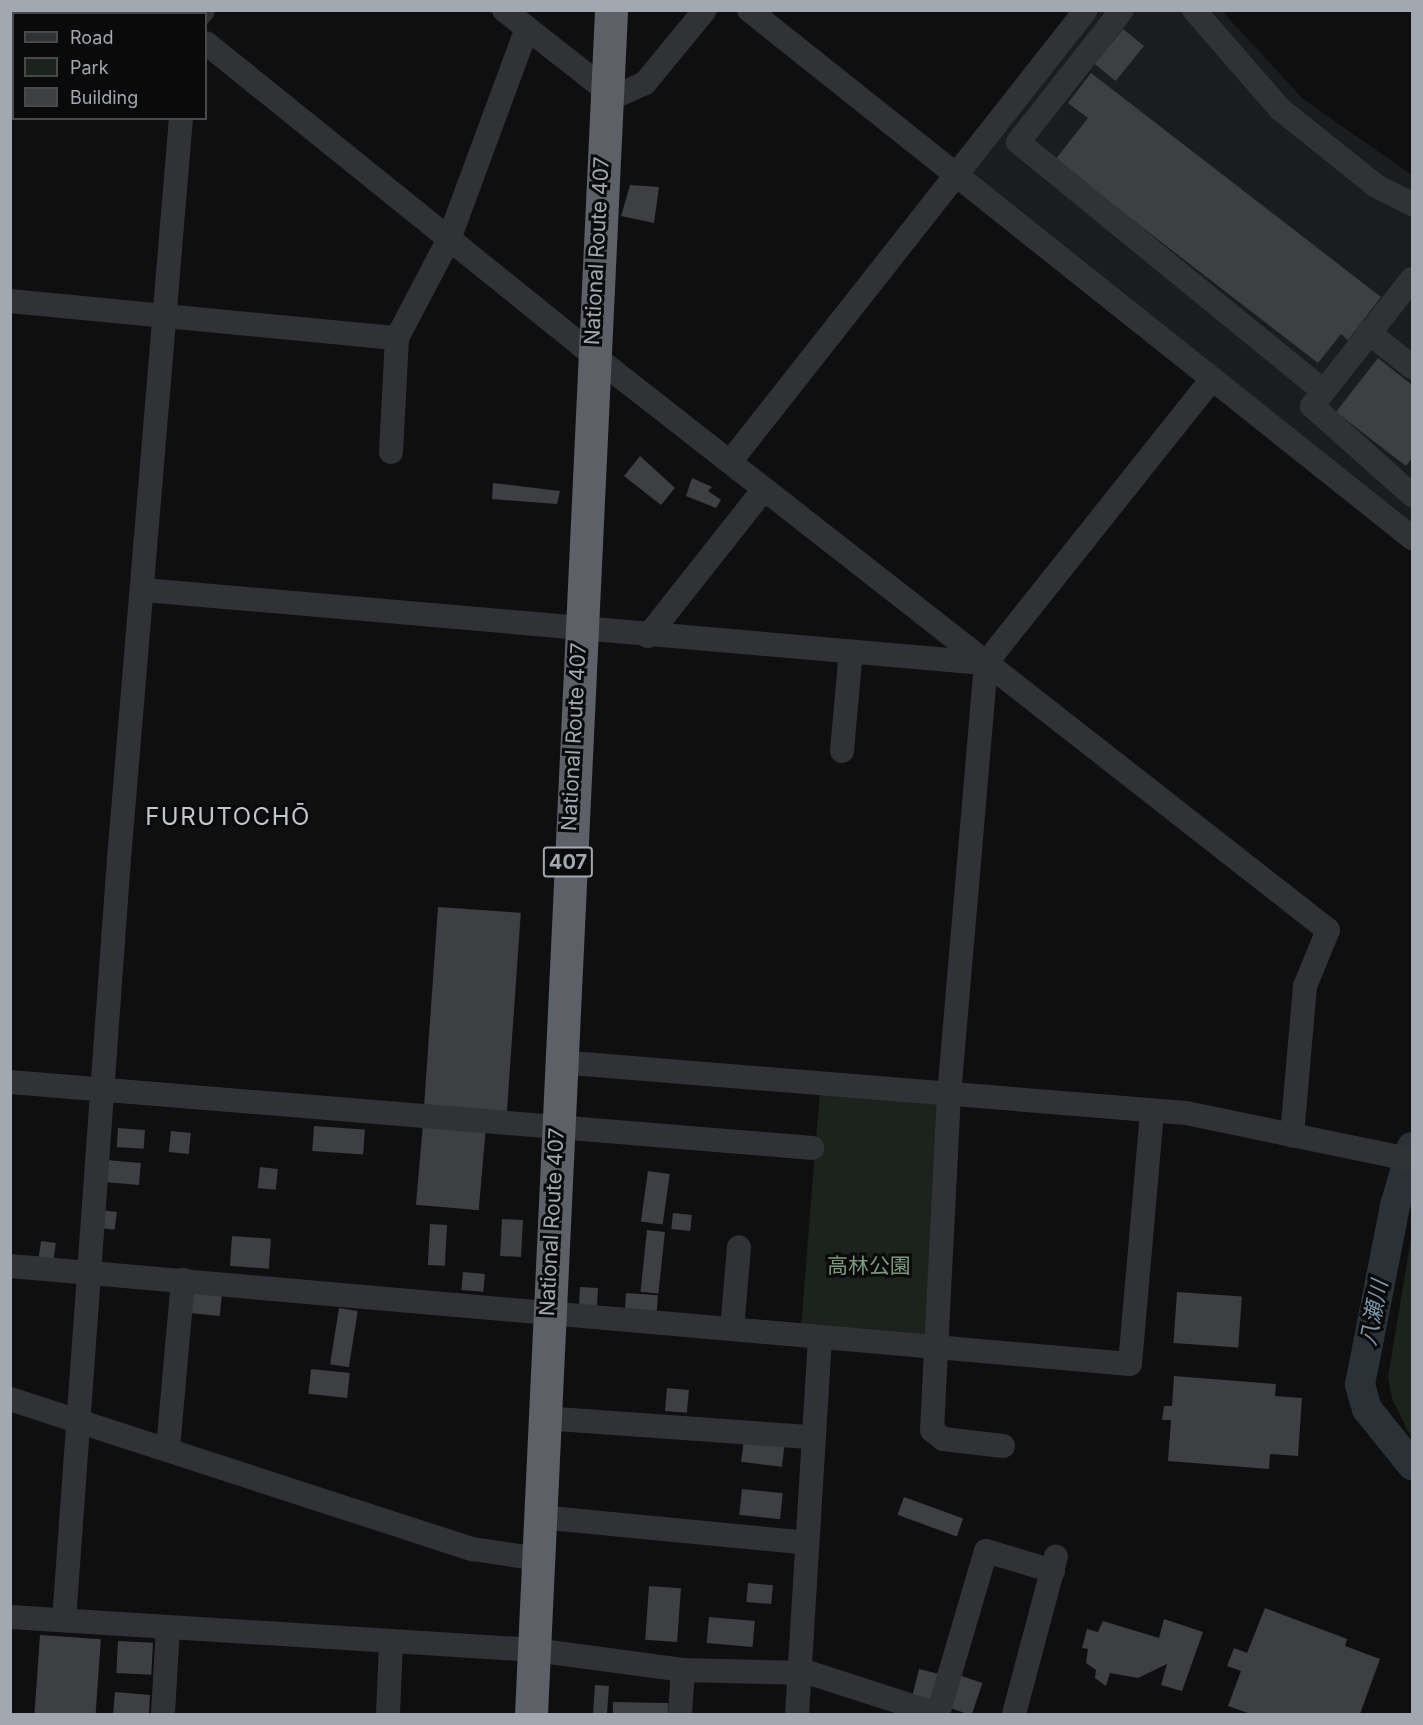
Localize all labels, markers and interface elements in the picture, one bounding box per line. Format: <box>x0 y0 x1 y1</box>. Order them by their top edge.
legend <box>12 12 207 120</box>
text: Road <box>70 27 113 48</box>
text: Park <box>70 57 109 78</box>
text: Building <box>70 87 138 108</box>
street label: National Route 407 <box>579 156 615 346</box>
street label: National Route 407 <box>556 642 592 832</box>
district label: FURUTOCHŌ <box>145 803 311 831</box>
road number: 407 <box>542 845 594 879</box>
street label: National Route 407 <box>534 1127 570 1317</box>
park label: 高林公園 <box>827 1253 911 1279</box>
water label: 八瀬川 <box>1355 1278 1393 1348</box>

